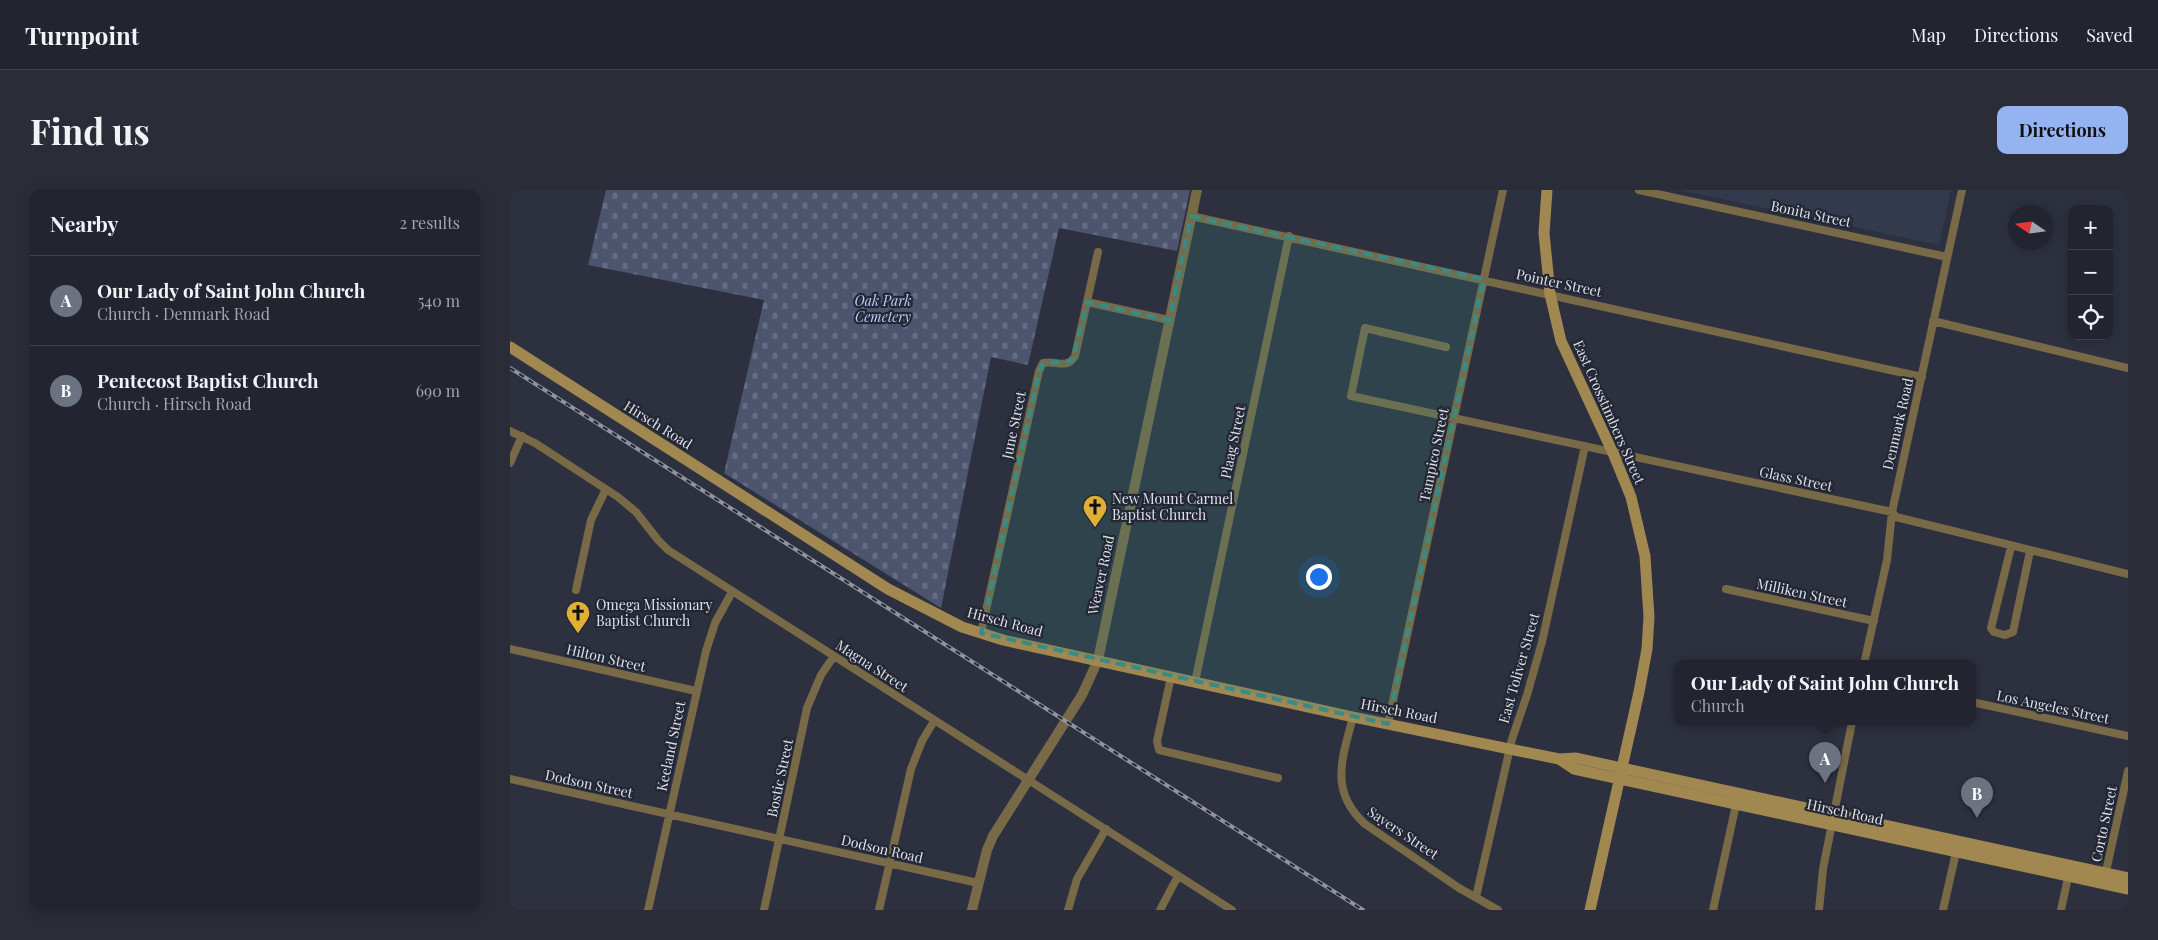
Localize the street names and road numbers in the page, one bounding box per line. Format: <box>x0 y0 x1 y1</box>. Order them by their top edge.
street label: Bonita Street <box>1769 196 1854 232</box>
street label: Pointer Street <box>1514 264 1605 301</box>
street label: East Crosstimbers Street <box>1569 337 1650 488</box>
street label: Denmark Road <box>1878 376 1917 472</box>
street label: June Street <box>997 388 1030 462</box>
street label: Hirsch Road <box>620 396 696 453</box>
street label: Plaag Street <box>1215 402 1250 480</box>
street label: Tampico Street <box>1414 405 1453 504</box>
street label: Glass Street <box>1758 461 1835 496</box>
street label: Weaver Road <box>1083 533 1118 617</box>
street label: Milliken Street <box>1755 574 1850 612</box>
street label: Hirsch Road <box>965 602 1045 641</box>
street label: East Toliver Street <box>1494 609 1544 725</box>
street label: Magna Street <box>832 635 913 697</box>
street label: Hilton Street <box>565 639 649 676</box>
street label: Los Angeles Street <box>1995 685 2112 728</box>
street label: Hirsch Road <box>1359 694 1439 727</box>
street label: Keeland Street <box>652 698 690 793</box>
street label: Bostic Street <box>762 736 797 819</box>
street label: Dodson Street <box>543 765 636 802</box>
street label: Corto Street <box>2086 783 2121 864</box>
street label: Hirsch Road <box>1805 794 1885 829</box>
street label: Sayers Street <box>1364 802 1443 864</box>
street label: Dodson Road <box>839 830 925 867</box>

